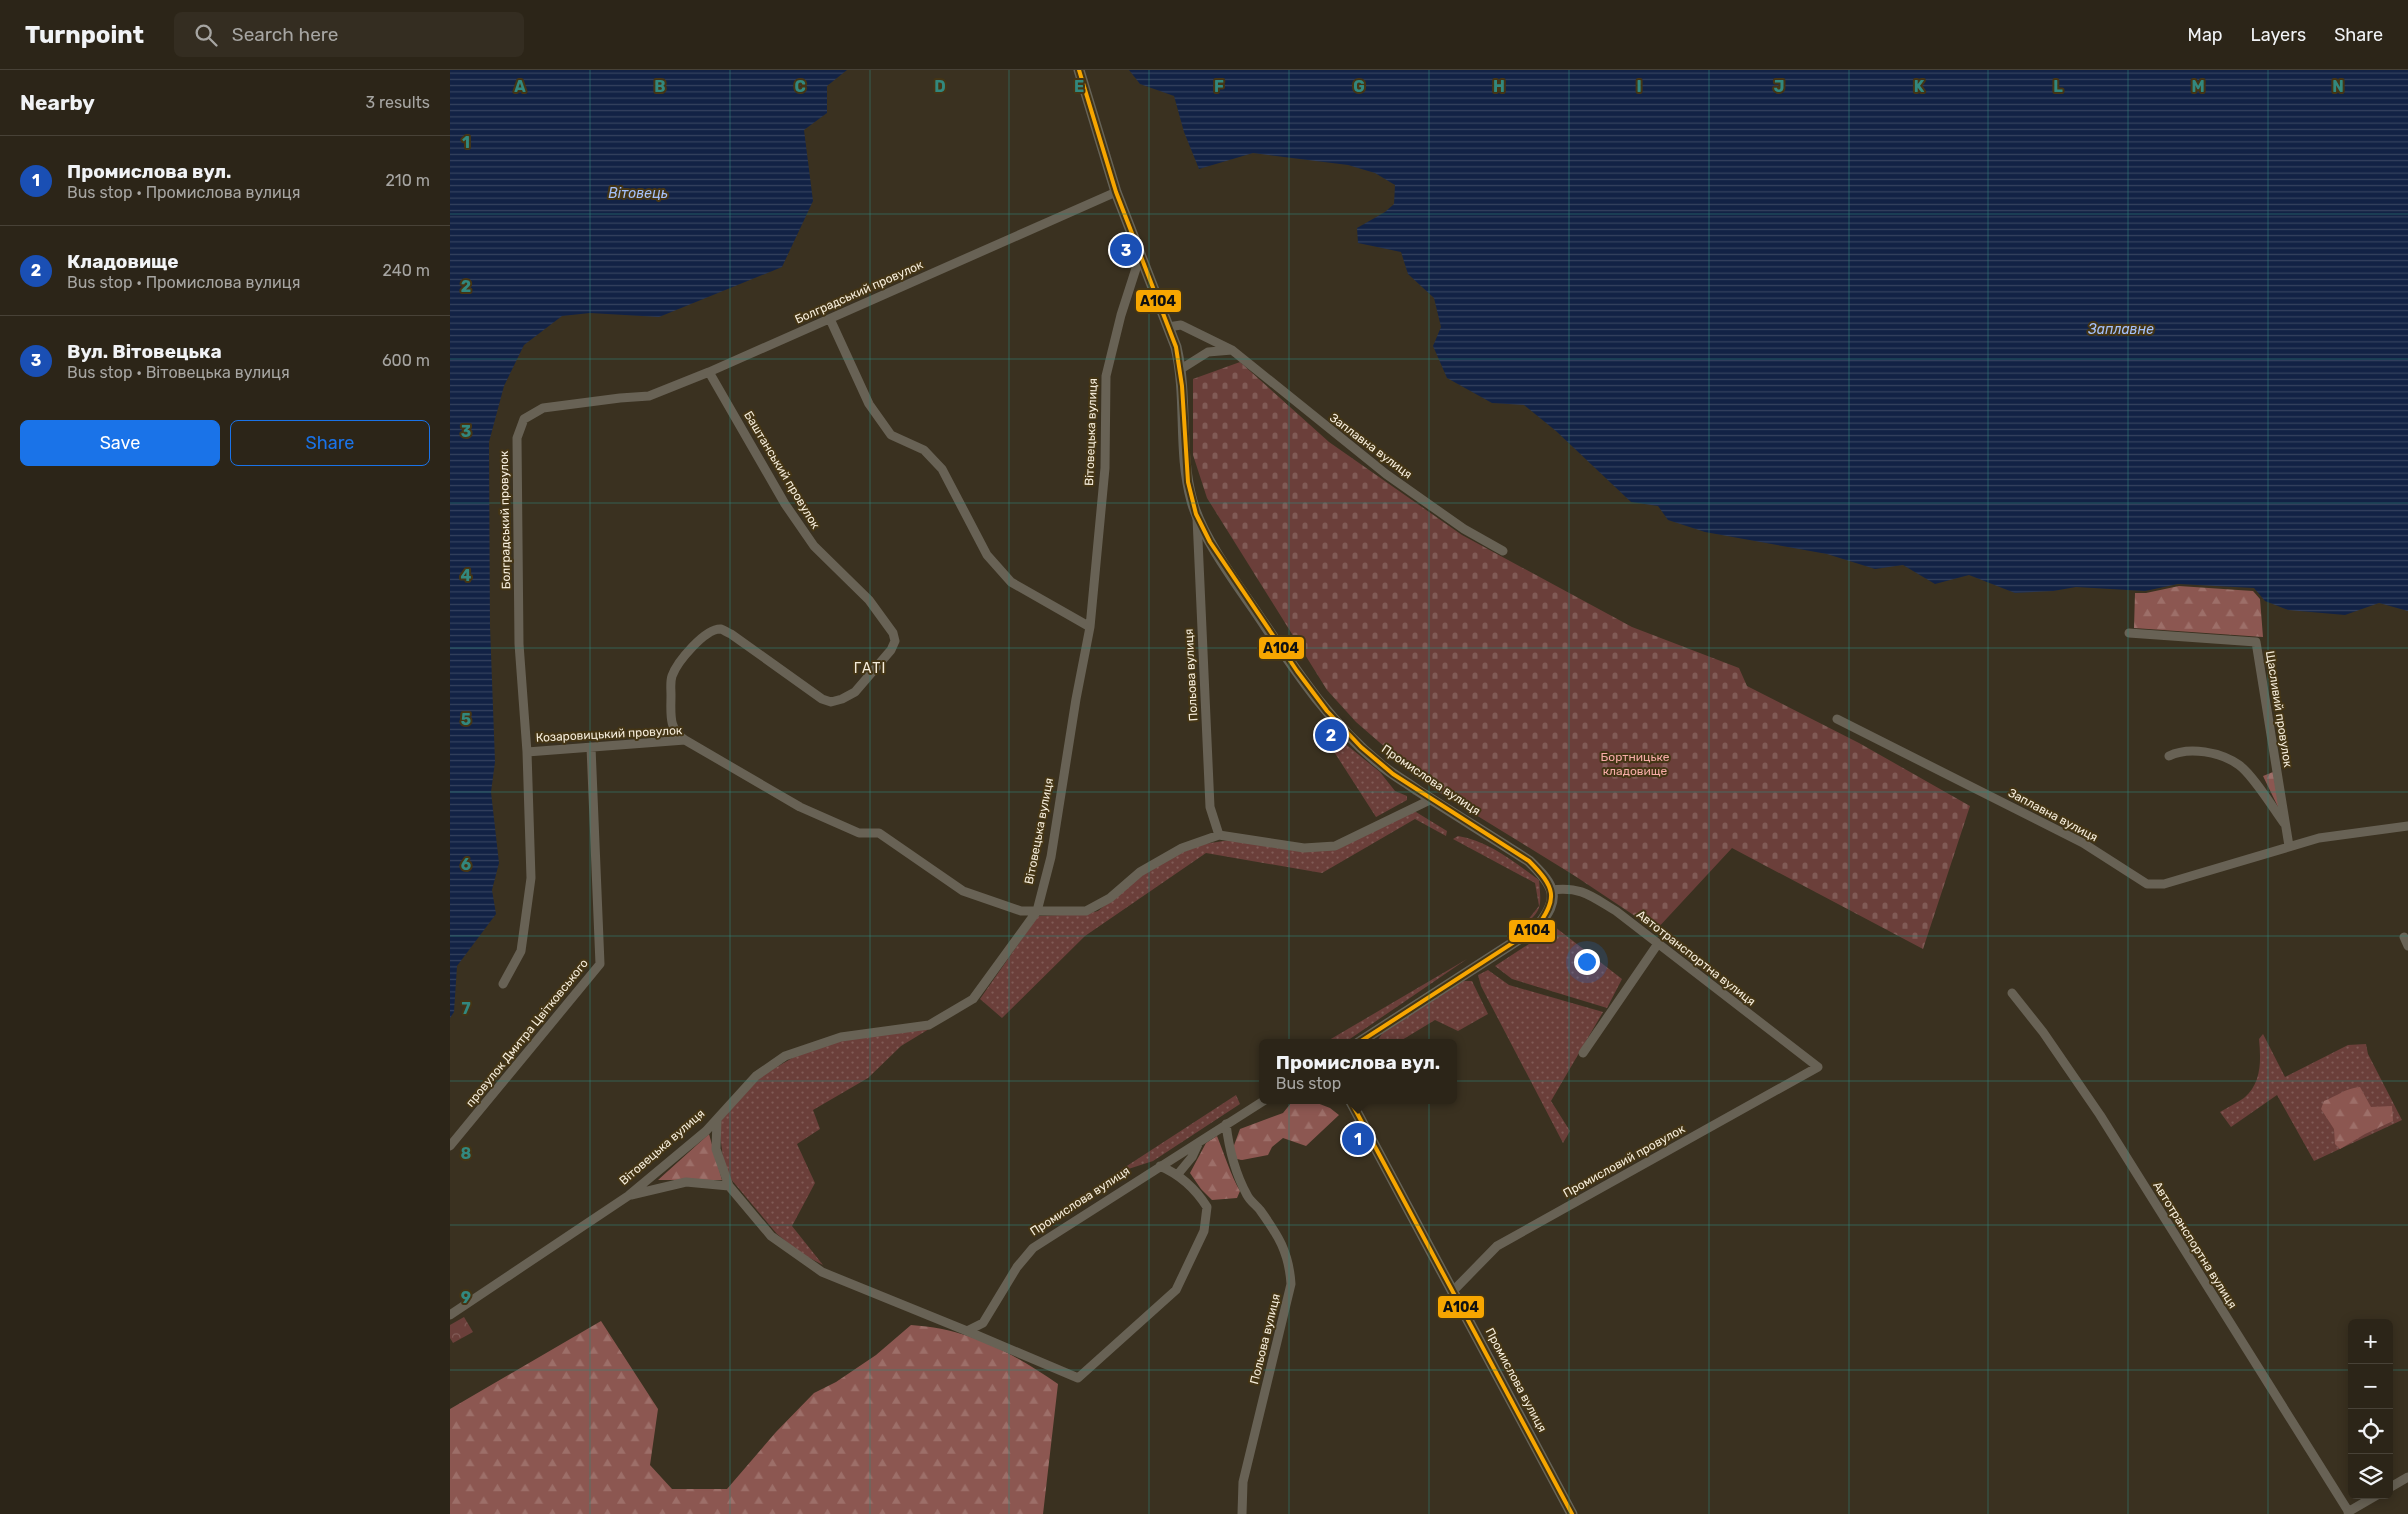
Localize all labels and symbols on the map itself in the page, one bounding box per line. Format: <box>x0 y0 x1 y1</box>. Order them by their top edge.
text: A <box>514 77 526 96</box>
text: B <box>654 77 666 96</box>
text: C <box>794 77 806 96</box>
text: D <box>934 77 946 96</box>
text: E <box>1074 77 1084 96</box>
text: F <box>1214 77 1224 96</box>
text: G <box>1353 77 1365 96</box>
text: H <box>1493 77 1505 96</box>
text: I <box>1636 77 1642 96</box>
text: J <box>1774 77 1784 96</box>
text: K <box>1914 77 1925 96</box>
text: L <box>2053 77 2063 96</box>
text: M <box>2191 77 2205 96</box>
text: N <box>2332 77 2344 96</box>
text: 1 <box>462 133 470 152</box>
water label: Вітовець <box>608 185 668 202</box>
pin: 3 <box>1110 231 1142 269</box>
street label: Болградський провулок <box>793 257 926 327</box>
text: 2 <box>461 277 471 296</box>
line badge: А104 <box>1135 289 1182 313</box>
text: А104 <box>1140 293 1176 310</box>
water label: Заплавне <box>2087 321 2154 338</box>
street label: Вітовецька вулиця <box>1082 378 1100 486</box>
street label: Баштанський провулок <box>741 409 823 532</box>
street label: Заплавна вулиця <box>1327 410 1415 482</box>
text: 3 <box>461 422 471 441</box>
street label: Болградський провулок <box>497 450 513 589</box>
text: 4 <box>461 566 472 585</box>
street label: Польова вулиця <box>1182 628 1200 722</box>
line badge: А104 <box>1258 636 1305 660</box>
text: А104 <box>1263 640 1299 657</box>
street label: Щасливий провулок <box>2263 650 2295 769</box>
district label: ГАТІ <box>854 660 886 677</box>
text: 5 <box>461 710 471 729</box>
pin: 2 <box>1315 716 1347 754</box>
street label: Козаровицький провулок <box>535 723 683 745</box>
street label: Промислова вулиця <box>1379 742 1483 818</box>
park label: Бортницьке кладовище <box>1601 750 1670 778</box>
street label: Вітовецька вулиця <box>1022 777 1056 885</box>
street label: Заплавна вулиця <box>2006 785 2100 845</box>
text: 6 <box>461 855 471 874</box>
street label: Автотранспортна вулиця <box>1634 907 1758 1009</box>
line badge: А104 <box>1508 919 1556 943</box>
text: А104 <box>1514 922 1550 939</box>
your location <box>1574 949 1600 975</box>
street label: провулок Дмитра Цвітковського <box>463 956 591 1110</box>
text: 7 <box>461 999 471 1018</box>
street label: Вітовецька вулиця <box>617 1106 707 1188</box>
pin: 1 <box>1342 1120 1374 1158</box>
street label: Промисловий провулок <box>1561 1121 1688 1200</box>
text: 8 <box>461 1144 472 1163</box>
street label: Промислова вулиця <box>1028 1164 1132 1238</box>
street label: Автотранспортна вулиця <box>2150 1179 2240 1311</box>
text: 9 <box>461 1288 471 1307</box>
street label: Польова вулиця <box>1247 1292 1283 1386</box>
line badge: А104 <box>1437 1295 1485 1319</box>
text: А104 <box>1443 1299 1479 1316</box>
street label: Промислова вулиця <box>1483 1325 1549 1435</box>

